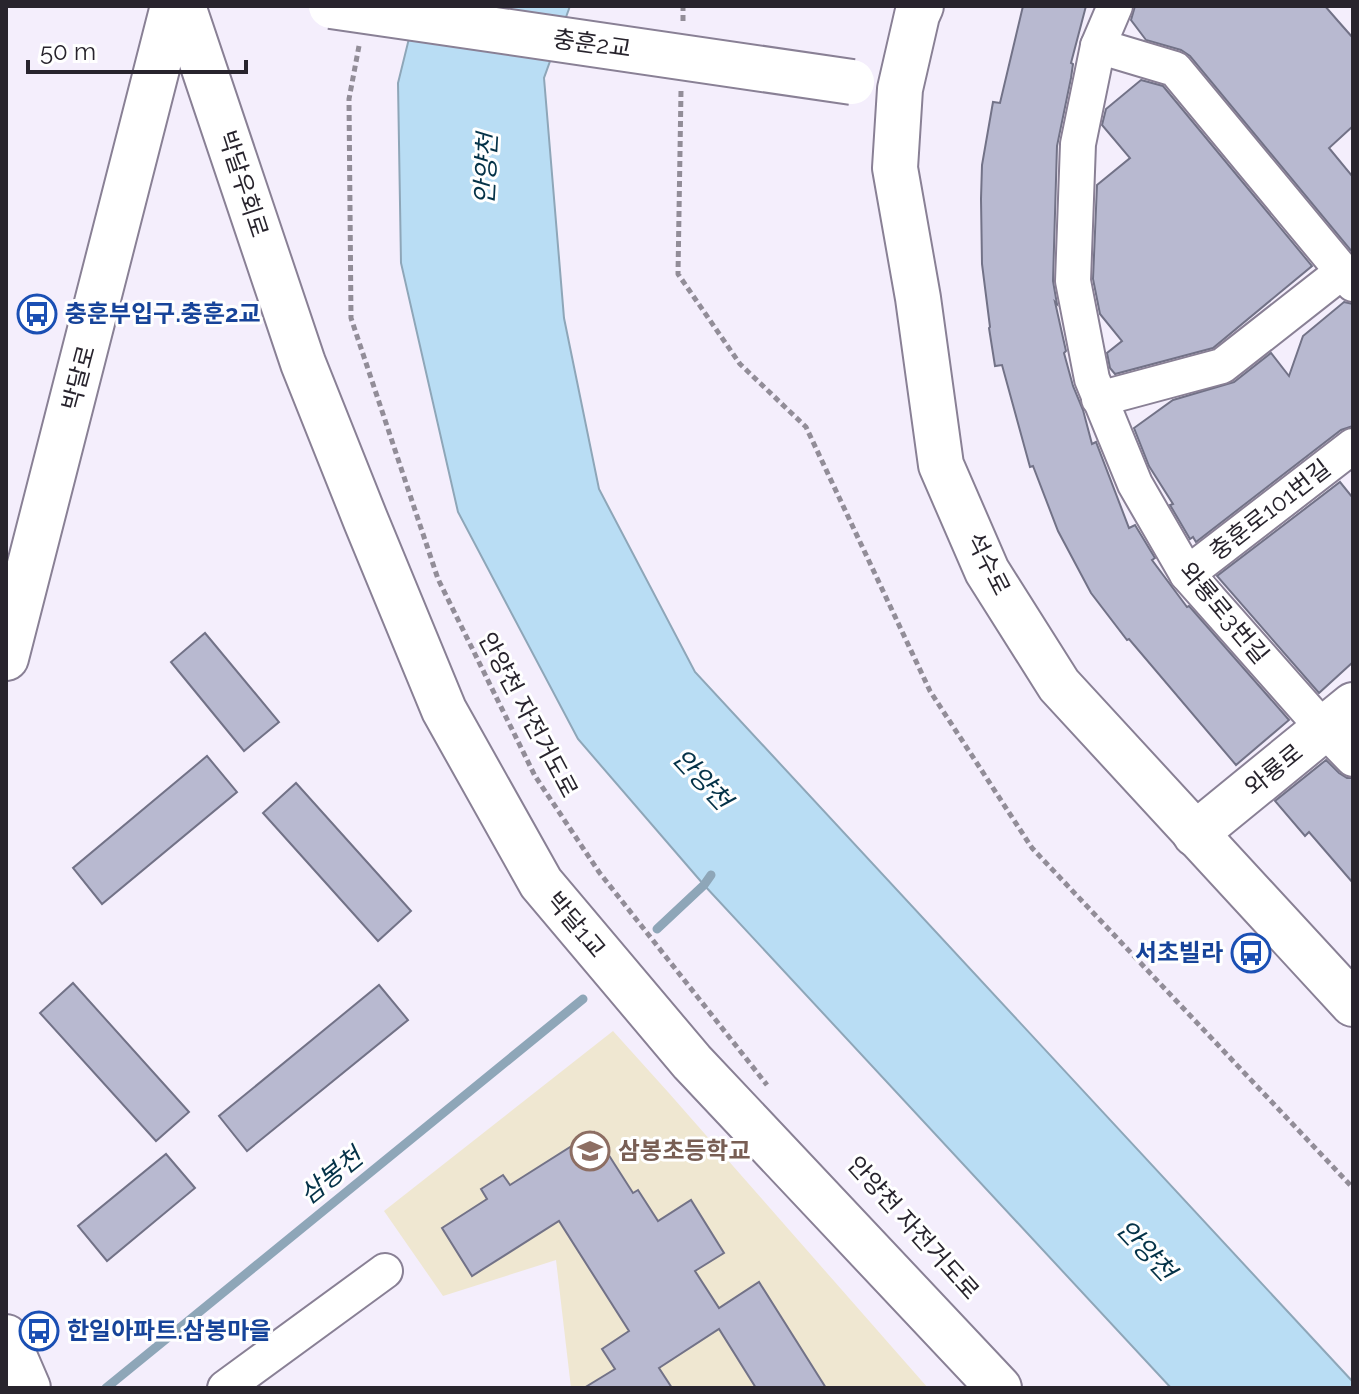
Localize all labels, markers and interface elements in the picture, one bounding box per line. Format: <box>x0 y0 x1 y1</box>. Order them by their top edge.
scale bar <box>28 24 246 74</box>
street label: 충훈2교 <box>551 24 633 63</box>
text: 50 m <box>40 37 96 66</box>
street label: 박달우회로 <box>213 127 274 241</box>
water label: 안양천 <box>469 129 503 206</box>
bus stop icon: 충훈부입구.충훈2교 <box>16 293 58 335</box>
place label: 충훈부입구.충훈2교 <box>65 299 261 328</box>
street label: 박달로 <box>56 342 101 414</box>
street label: 충훈로101번길 <box>1203 453 1336 566</box>
street label: 석수로 <box>960 528 1016 600</box>
street label: 와룡로3번길 <box>1174 556 1275 669</box>
street label: 안양천 자전거도로 <box>473 627 584 802</box>
street label: 와룡로 <box>1239 737 1309 802</box>
water label: 안양천 <box>667 743 740 818</box>
street label: 박달1교 <box>541 886 612 963</box>
bus stop icon: 서초빌라 <box>1230 932 1272 974</box>
place label: 서초빌라 <box>1135 938 1223 967</box>
school or university icon: 삼봉초등학교 <box>569 1130 611 1172</box>
place label: 삼봉초등학교 <box>618 1136 750 1165</box>
water label: 삼봉천 <box>294 1140 371 1210</box>
street label: 안양천 자전거도로 <box>841 1150 985 1305</box>
water label: 안양천 <box>1111 1214 1184 1289</box>
bus stop icon: 한일아파트.삼봉마을 <box>18 1310 60 1352</box>
place label: 한일아파트.삼봉마을 <box>67 1316 271 1345</box>

